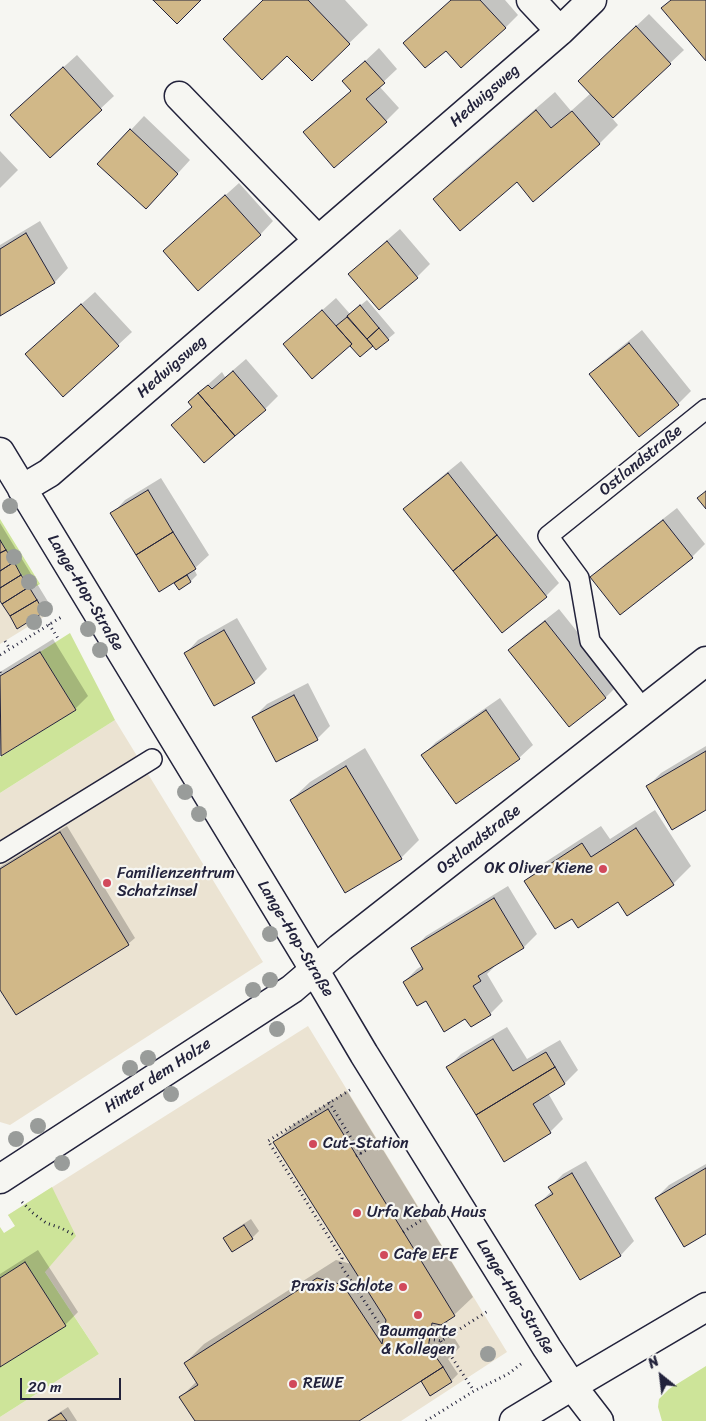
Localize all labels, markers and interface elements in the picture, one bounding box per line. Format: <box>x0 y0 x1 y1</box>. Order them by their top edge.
street label: Hedwigsweg <box>446 61 524 131</box>
street label: Hedwigsweg <box>133 332 211 402</box>
street label: Ostlandstraße <box>596 422 686 500</box>
street label: Lange-Hop-Straße <box>43 531 127 655</box>
street label: Ostlandstraße <box>433 801 525 879</box>
place label: OK Oliver Kiene <box>484 859 593 879</box>
marker: OK Oliver Kiene <box>597 863 609 875</box>
place label: Familienzentrum Schatzinsel <box>117 864 235 902</box>
marker: Familienzentrum Schatzinsel <box>101 877 113 889</box>
street label: Lange-Hop-Straße <box>253 877 337 1001</box>
street label: Hinter dem Holze <box>101 1034 215 1118</box>
place label: Cut-Station <box>323 1134 409 1154</box>
marker: Cut-Station <box>307 1138 319 1150</box>
place label: Urfa Kebab Haus <box>367 1203 486 1223</box>
marker: Urfa Kebab Haus <box>351 1207 363 1219</box>
street label: Lange-Hop-Straße <box>472 1236 558 1358</box>
place label: Cafe EFE <box>394 1245 458 1265</box>
marker: Cafe EFE <box>378 1249 390 1261</box>
place label: Praxis Schlote <box>291 1277 393 1297</box>
marker: Praxis Schlote <box>397 1281 409 1293</box>
marker: Baumgarte & Kollegen <box>412 1309 424 1321</box>
place label: Baumgarte & Kollegen <box>380 1322 456 1360</box>
text: N <box>643 1349 664 1376</box>
north arrow <box>636 1351 686 1401</box>
scale bar <box>22 1368 124 1400</box>
text: 20 m <box>28 1374 62 1400</box>
place label: REWE <box>303 1374 343 1394</box>
marker: REWE <box>287 1378 299 1390</box>

